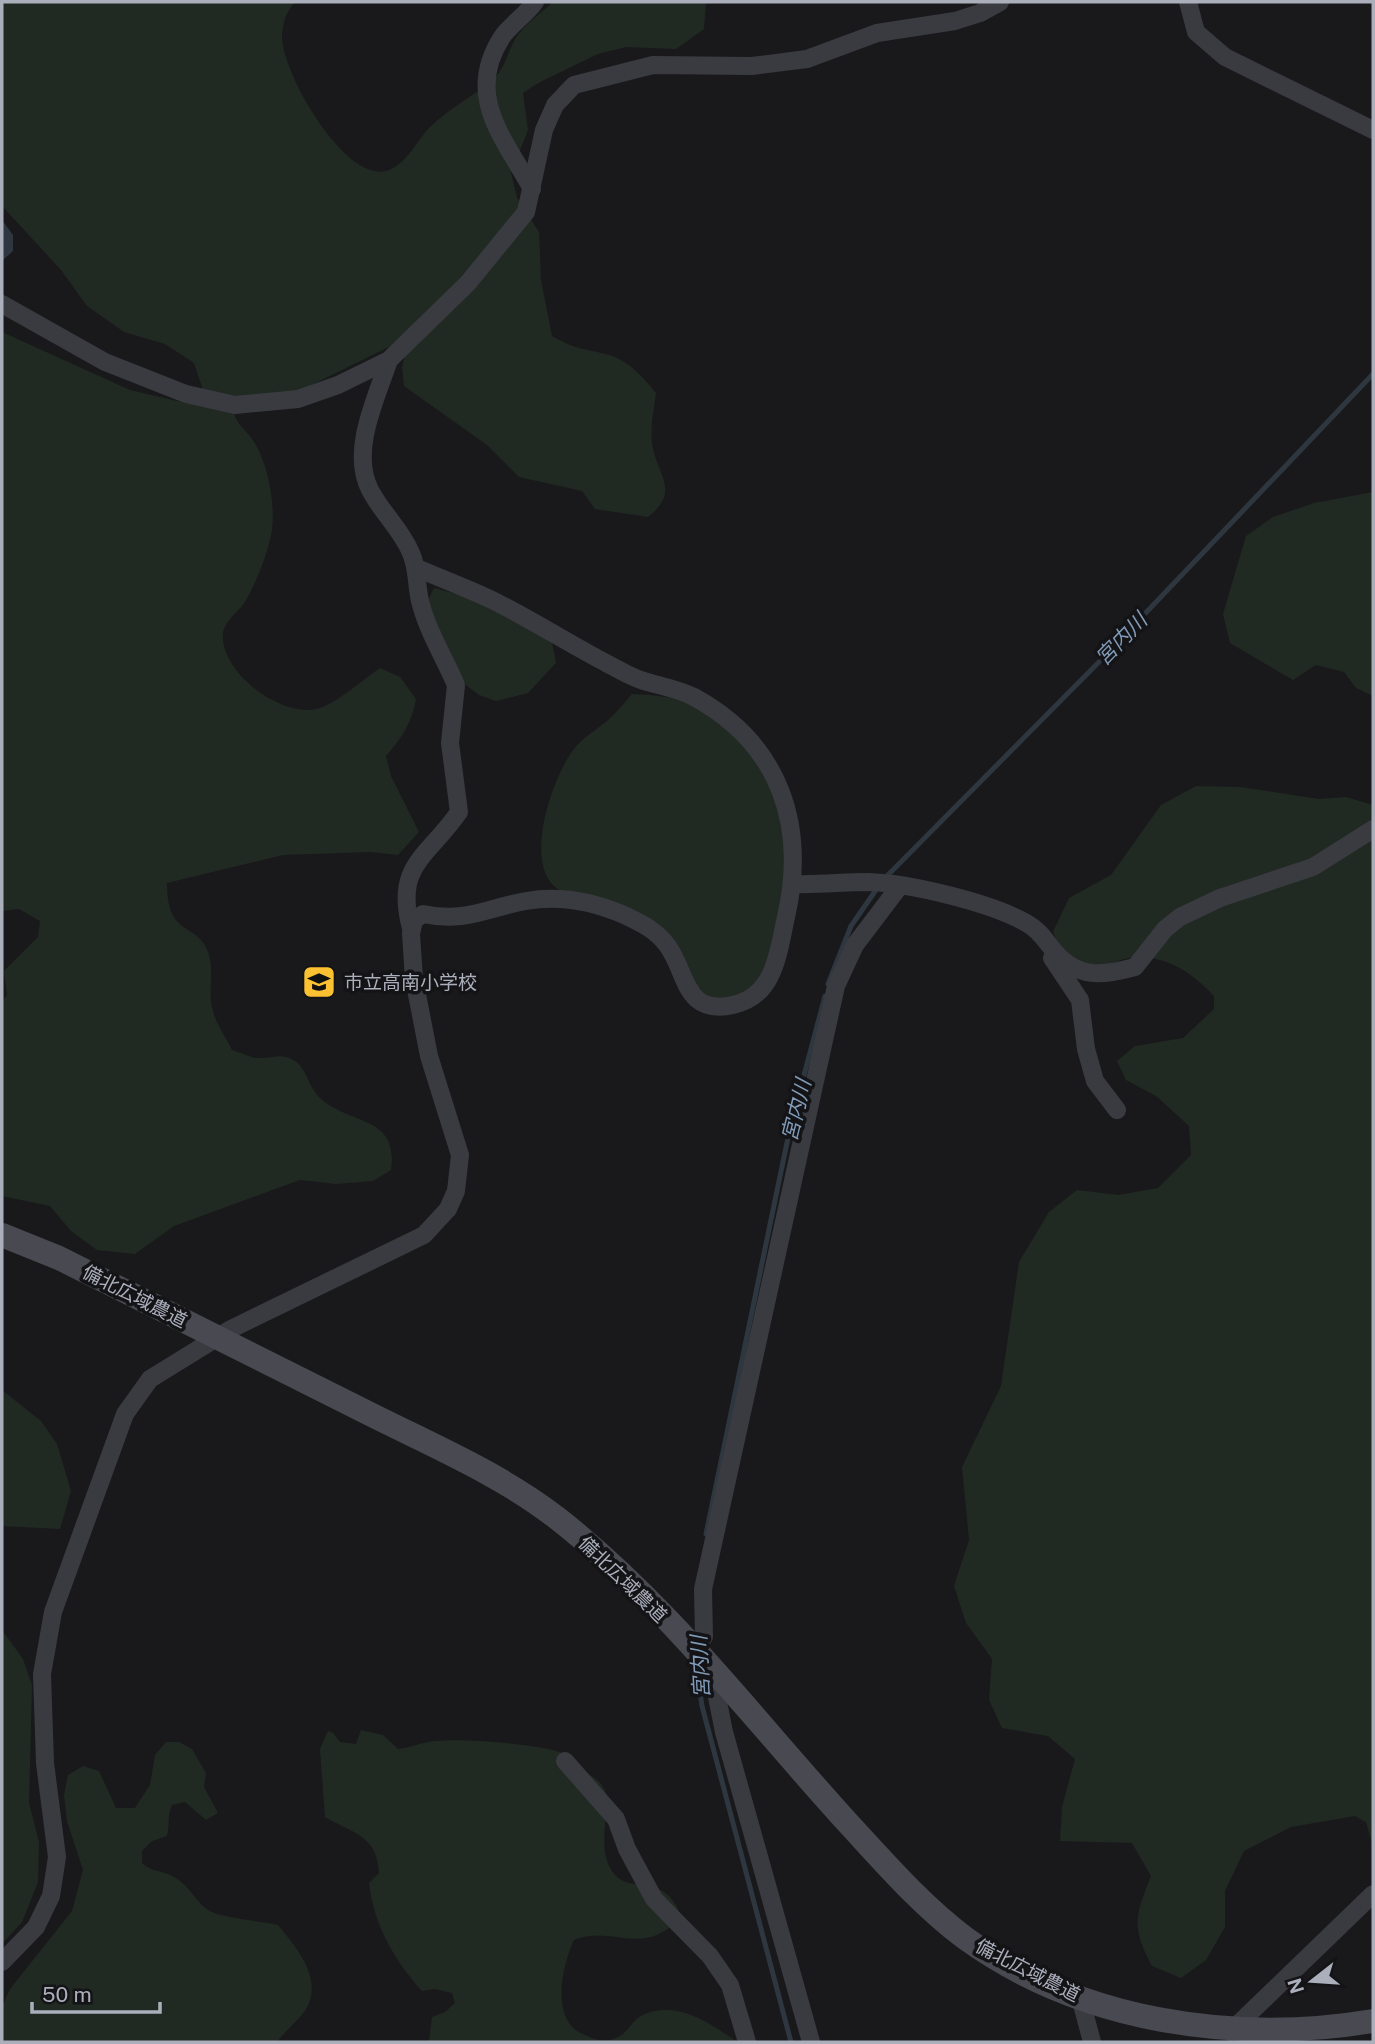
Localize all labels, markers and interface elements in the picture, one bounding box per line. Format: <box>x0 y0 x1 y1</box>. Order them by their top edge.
water label: 宮内川 <box>1090 606 1153 670</box>
school or university icon: 市立高南小学校 <box>300 963 338 1001</box>
place label: 市立高南小学校 <box>344 971 477 993</box>
water label: 宮内川 <box>776 1074 816 1144</box>
street label: 備北広域農道 <box>79 1260 191 1332</box>
street label: 備北広域農道 <box>574 1531 672 1627</box>
water label: 宮内川 <box>686 1633 714 1699</box>
street label: 備北広域農道 <box>972 1934 1084 2006</box>
north arrow <box>1277 1946 1347 2016</box>
scale bar <box>32 1970 159 2014</box>
text: N <box>1283 1976 1308 1996</box>
text: 50 m <box>42 1982 92 2007</box>

